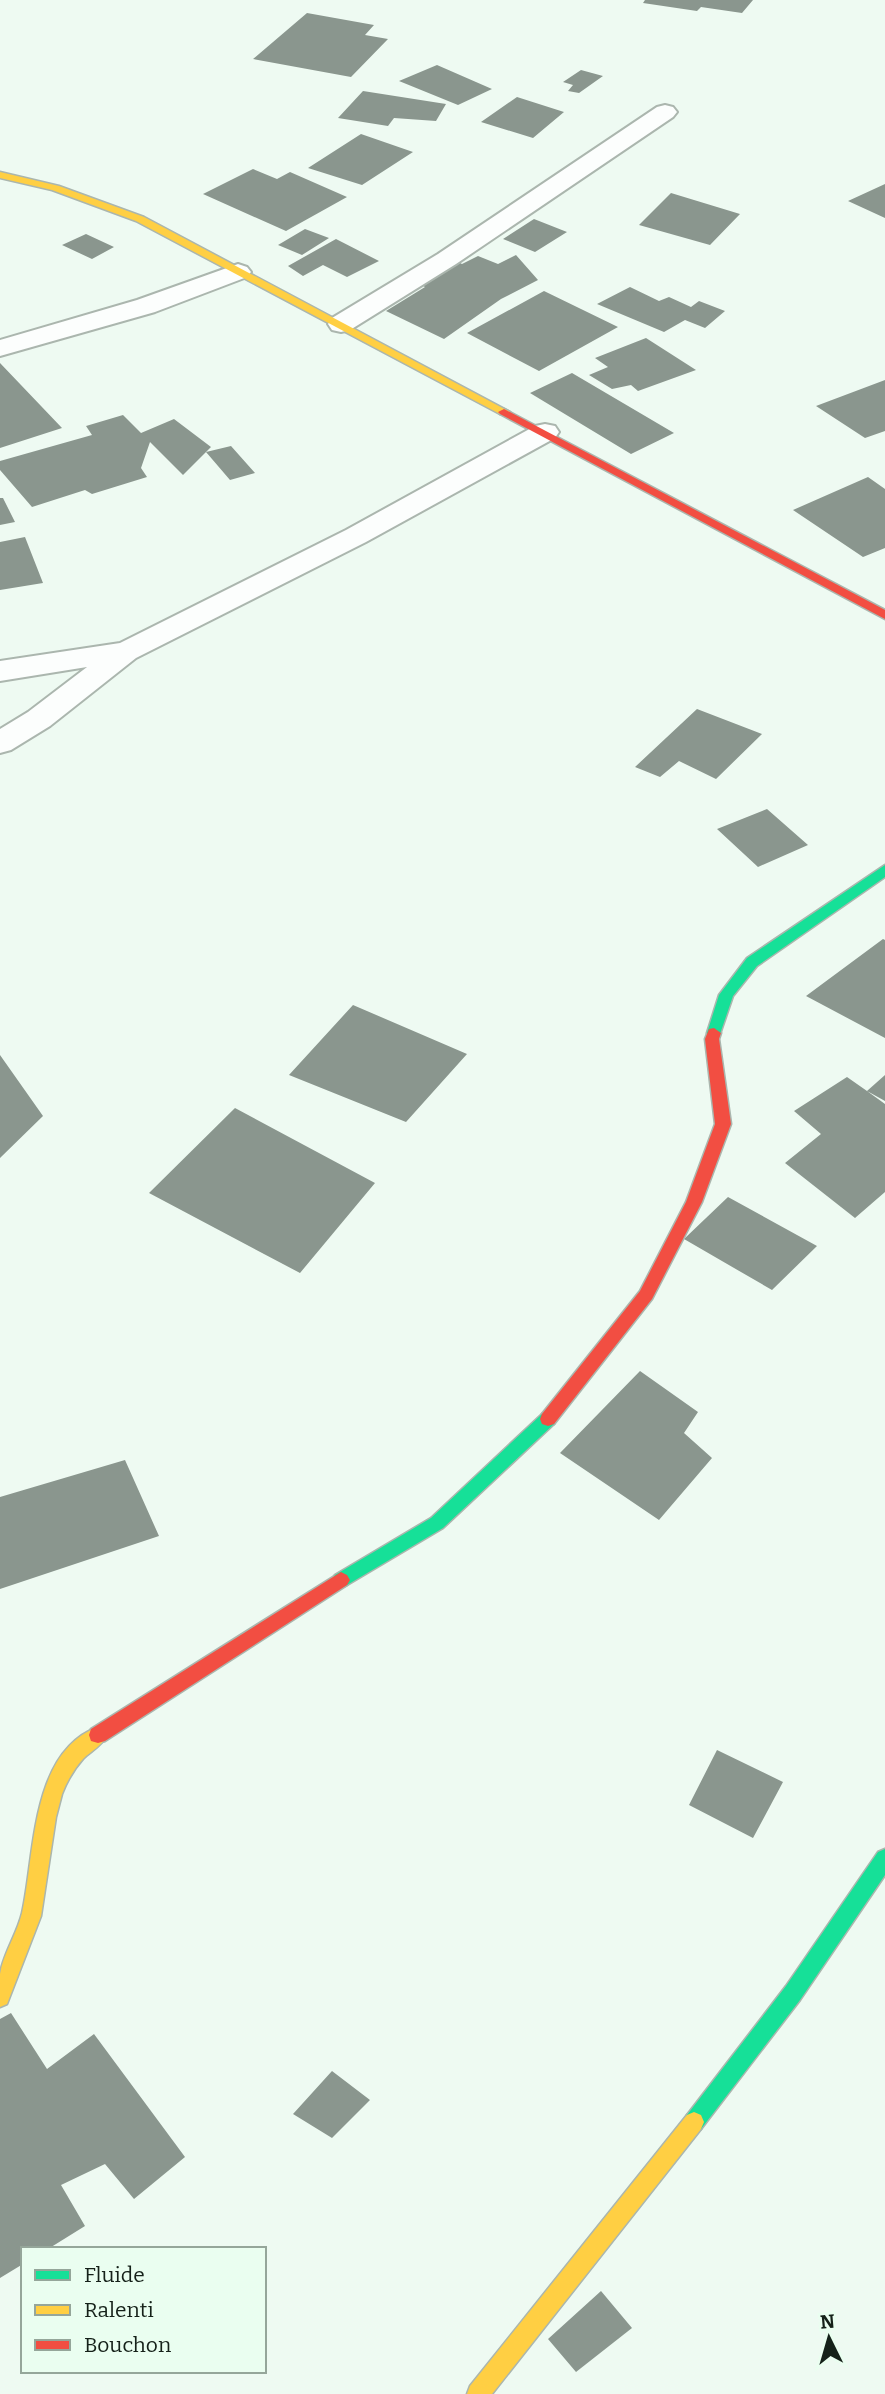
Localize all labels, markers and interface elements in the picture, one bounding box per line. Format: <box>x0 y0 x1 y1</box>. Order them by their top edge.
legend <box>21 2247 266 2373</box>
text: Fluide <box>84 2262 145 2288</box>
text: Ralenti <box>84 2297 154 2323</box>
north arrow <box>794 2303 864 2373</box>
text: N <box>819 2309 836 2334</box>
text: Bouchon <box>84 2332 171 2358</box>

